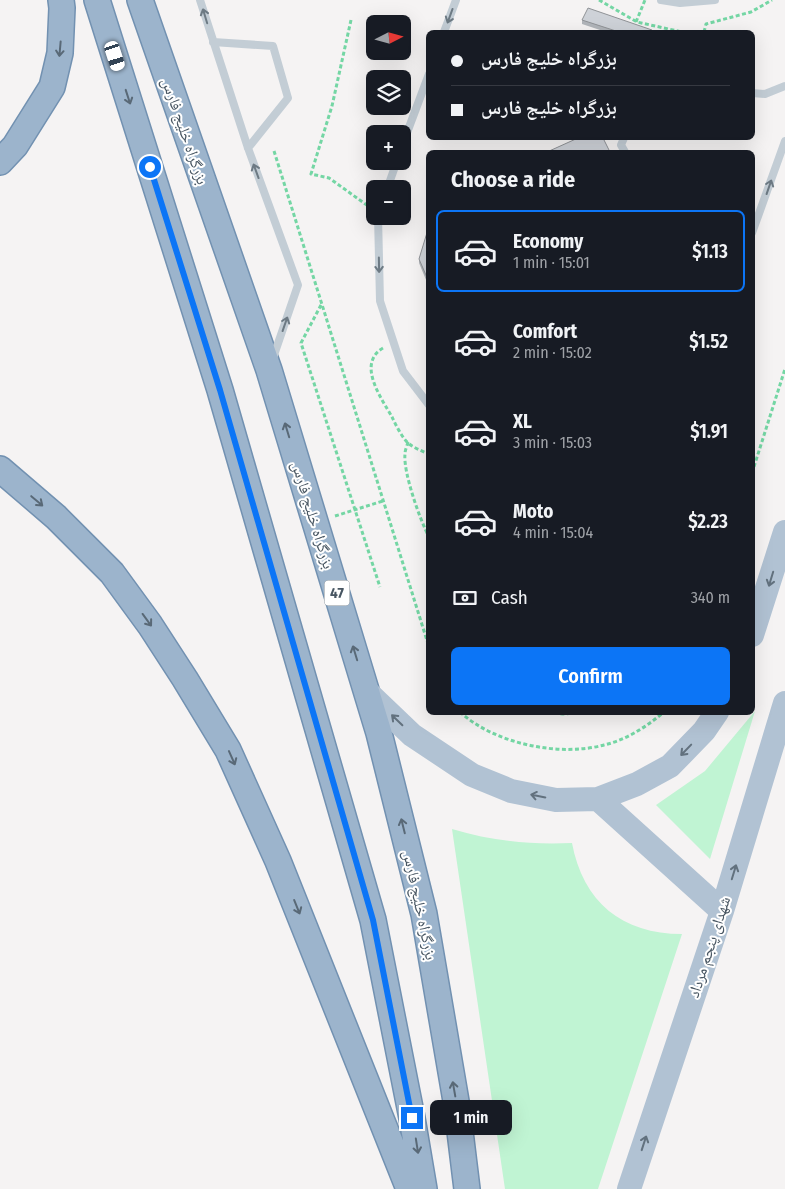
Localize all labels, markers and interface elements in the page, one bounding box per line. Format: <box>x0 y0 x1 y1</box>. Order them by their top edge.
one-way arrow <box>445 8 454 23</box>
one-way arrow <box>200 9 210 25</box>
north arrow <box>366 15 411 60</box>
map controls <box>366 15 411 225</box>
car <box>103 39 126 73</box>
one-way arrow <box>55 40 64 56</box>
text: بزرگراه خلیج فارس <box>481 47 617 70</box>
button: layers <box>366 70 411 115</box>
street label: بزرگراه خلیج فارس <box>157 75 212 187</box>
one-way arrow <box>123 88 133 104</box>
text: بزرگراه خلیج فارس <box>481 96 617 119</box>
button: + <box>366 125 411 170</box>
route start <box>139 156 161 178</box>
one-way arrow <box>251 164 260 179</box>
text: Choose a ride <box>451 166 575 193</box>
button: − <box>366 180 411 225</box>
one-way arrow <box>765 180 774 195</box>
icon: car <box>453 229 498 274</box>
text: Economy <box>513 230 583 253</box>
text: $1.13 <box>692 240 728 263</box>
text: 1 min · 15:01 <box>513 253 590 272</box>
one-way arrow <box>375 257 384 273</box>
one-way arrow <box>281 316 290 332</box>
icon: car <box>453 319 498 364</box>
text: Comfort <box>513 320 577 343</box>
text: $1.52 <box>689 330 728 353</box>
text: 2 min · 15:02 <box>513 343 592 362</box>
icon: car <box>453 409 498 454</box>
text: XL <box>513 410 532 433</box>
text: $1.91 <box>690 420 728 443</box>
one-way arrow <box>282 423 292 439</box>
text: 3 min · 15:03 <box>513 433 592 452</box>
street label: بزرگراه خلیج فارس <box>287 459 338 571</box>
one-way arrow <box>30 495 43 506</box>
icon: car <box>453 499 498 544</box>
text: Moto <box>513 500 553 523</box>
text: $2.23 <box>688 510 728 533</box>
text: 4 min · 15:04 <box>513 523 593 542</box>
one-way arrow <box>765 571 775 587</box>
road number: 47 <box>324 580 350 606</box>
icon: cash <box>451 584 479 612</box>
text: Cash <box>491 586 528 609</box>
text: 340 m <box>691 588 730 607</box>
one-way arrow <box>142 613 152 627</box>
one-way arrow <box>350 645 360 661</box>
button: Confirm <box>451 647 730 705</box>
one-way arrow <box>391 714 403 726</box>
one-way arrow <box>680 744 692 756</box>
one-way arrow <box>228 750 237 765</box>
one-way arrow <box>530 791 546 800</box>
one-way arrow <box>398 819 407 835</box>
street label: بزرگراه خلیج فارس <box>398 848 441 962</box>
one-way arrow <box>729 864 739 880</box>
street label: شهدای پنجم مرداد <box>684 894 735 1000</box>
one-way arrow <box>293 900 302 915</box>
one-way arrow <box>449 1081 459 1097</box>
callout: 1 min <box>430 1100 512 1136</box>
route end <box>401 1107 423 1129</box>
text: 1 min <box>454 1108 488 1127</box>
one-way arrow <box>640 1135 650 1151</box>
one-way arrow <box>413 1138 423 1154</box>

